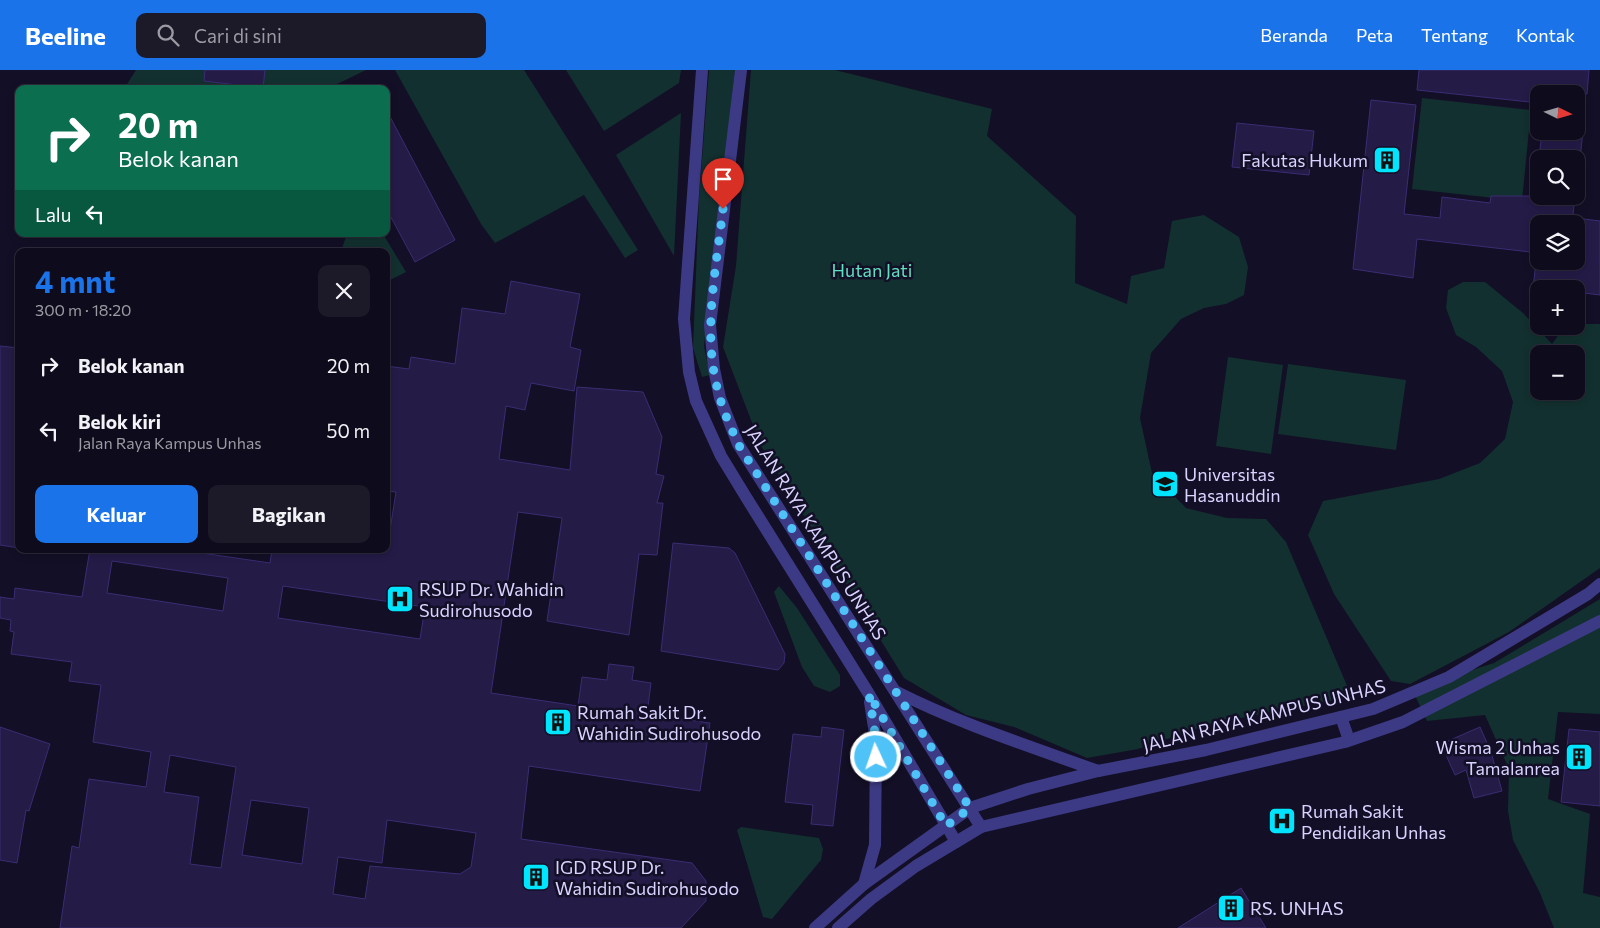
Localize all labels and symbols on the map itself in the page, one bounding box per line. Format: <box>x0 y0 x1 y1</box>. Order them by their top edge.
north arrow <box>1530 85 1585 140</box>
building icon: Fakutas Hukum <box>1372 145 1402 175</box>
place label: Fakutas Hukum <box>1241 149 1368 171</box>
pin <box>702 158 744 209</box>
park label: Hutan Jati <box>832 259 912 281</box>
street label: JALAN RAYA KAMPUS UNHAS <box>741 420 891 644</box>
place label: Universitas Hasanuddin <box>1184 463 1281 506</box>
school or university icon: Universitas Hasanuddin <box>1150 469 1180 499</box>
place label: RSUP Dr. Wahidin Sudirohusodo <box>419 578 564 621</box>
hospital icon: RSUP Dr. Wahidin Sudirohusodo <box>385 584 415 614</box>
street label: JALAN RAYA KAMPUS UNHAS <box>1140 674 1388 756</box>
place label: Rumah Sakit Dr. Wahidin Sudirohusodo <box>577 701 761 744</box>
building icon: Rumah Sakit Dr. Wahidin Sudirohusodo <box>543 707 573 737</box>
position arrow <box>849 730 901 782</box>
place label: Wisma 2 Unhas Tamalanrea <box>1435 736 1560 779</box>
building icon: Wisma 2 Unhas Tamalanrea <box>1564 742 1594 772</box>
place label: Rumah Sakit Pendidikan Unhas <box>1301 800 1446 843</box>
hospital icon: Rumah Sakit Pendidikan Unhas <box>1267 806 1297 836</box>
place label: IGD RSUP Dr. Wahidin Sudirohusodo <box>555 856 739 899</box>
building icon: IGD RSUP Dr. Wahidin Sudirohusodo <box>521 862 551 892</box>
building icon: RS. UNHAS <box>1216 893 1246 923</box>
place label: RS. UNHAS <box>1250 897 1344 919</box>

